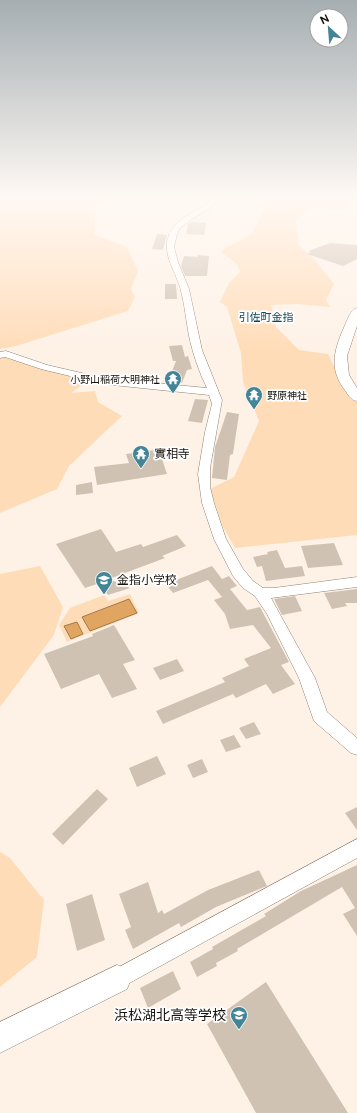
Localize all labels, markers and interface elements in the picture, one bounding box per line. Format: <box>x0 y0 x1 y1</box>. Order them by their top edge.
north arrow <box>309 8 349 48</box>
text: N <box>318 12 331 27</box>
district label: 引佐町金指 <box>239 311 294 324</box>
temple icon: 小野山稲荷大明神社 <box>163 369 183 394</box>
place label: 小野山稲荷大明神社 <box>70 374 160 385</box>
temple icon: 野原神社 <box>244 385 264 410</box>
place label: 野原神社 <box>267 390 307 401</box>
temple icon: 實相寺 <box>131 444 151 469</box>
place label: 實相寺 <box>154 447 190 461</box>
school or university icon: 金指小学校 <box>94 570 114 595</box>
place label: 金指小学校 <box>117 573 177 587</box>
school or university icon: 浜松湖北高等学校 <box>229 1005 249 1030</box>
place label: 浜松湖北高等学校 <box>114 1007 226 1023</box>

